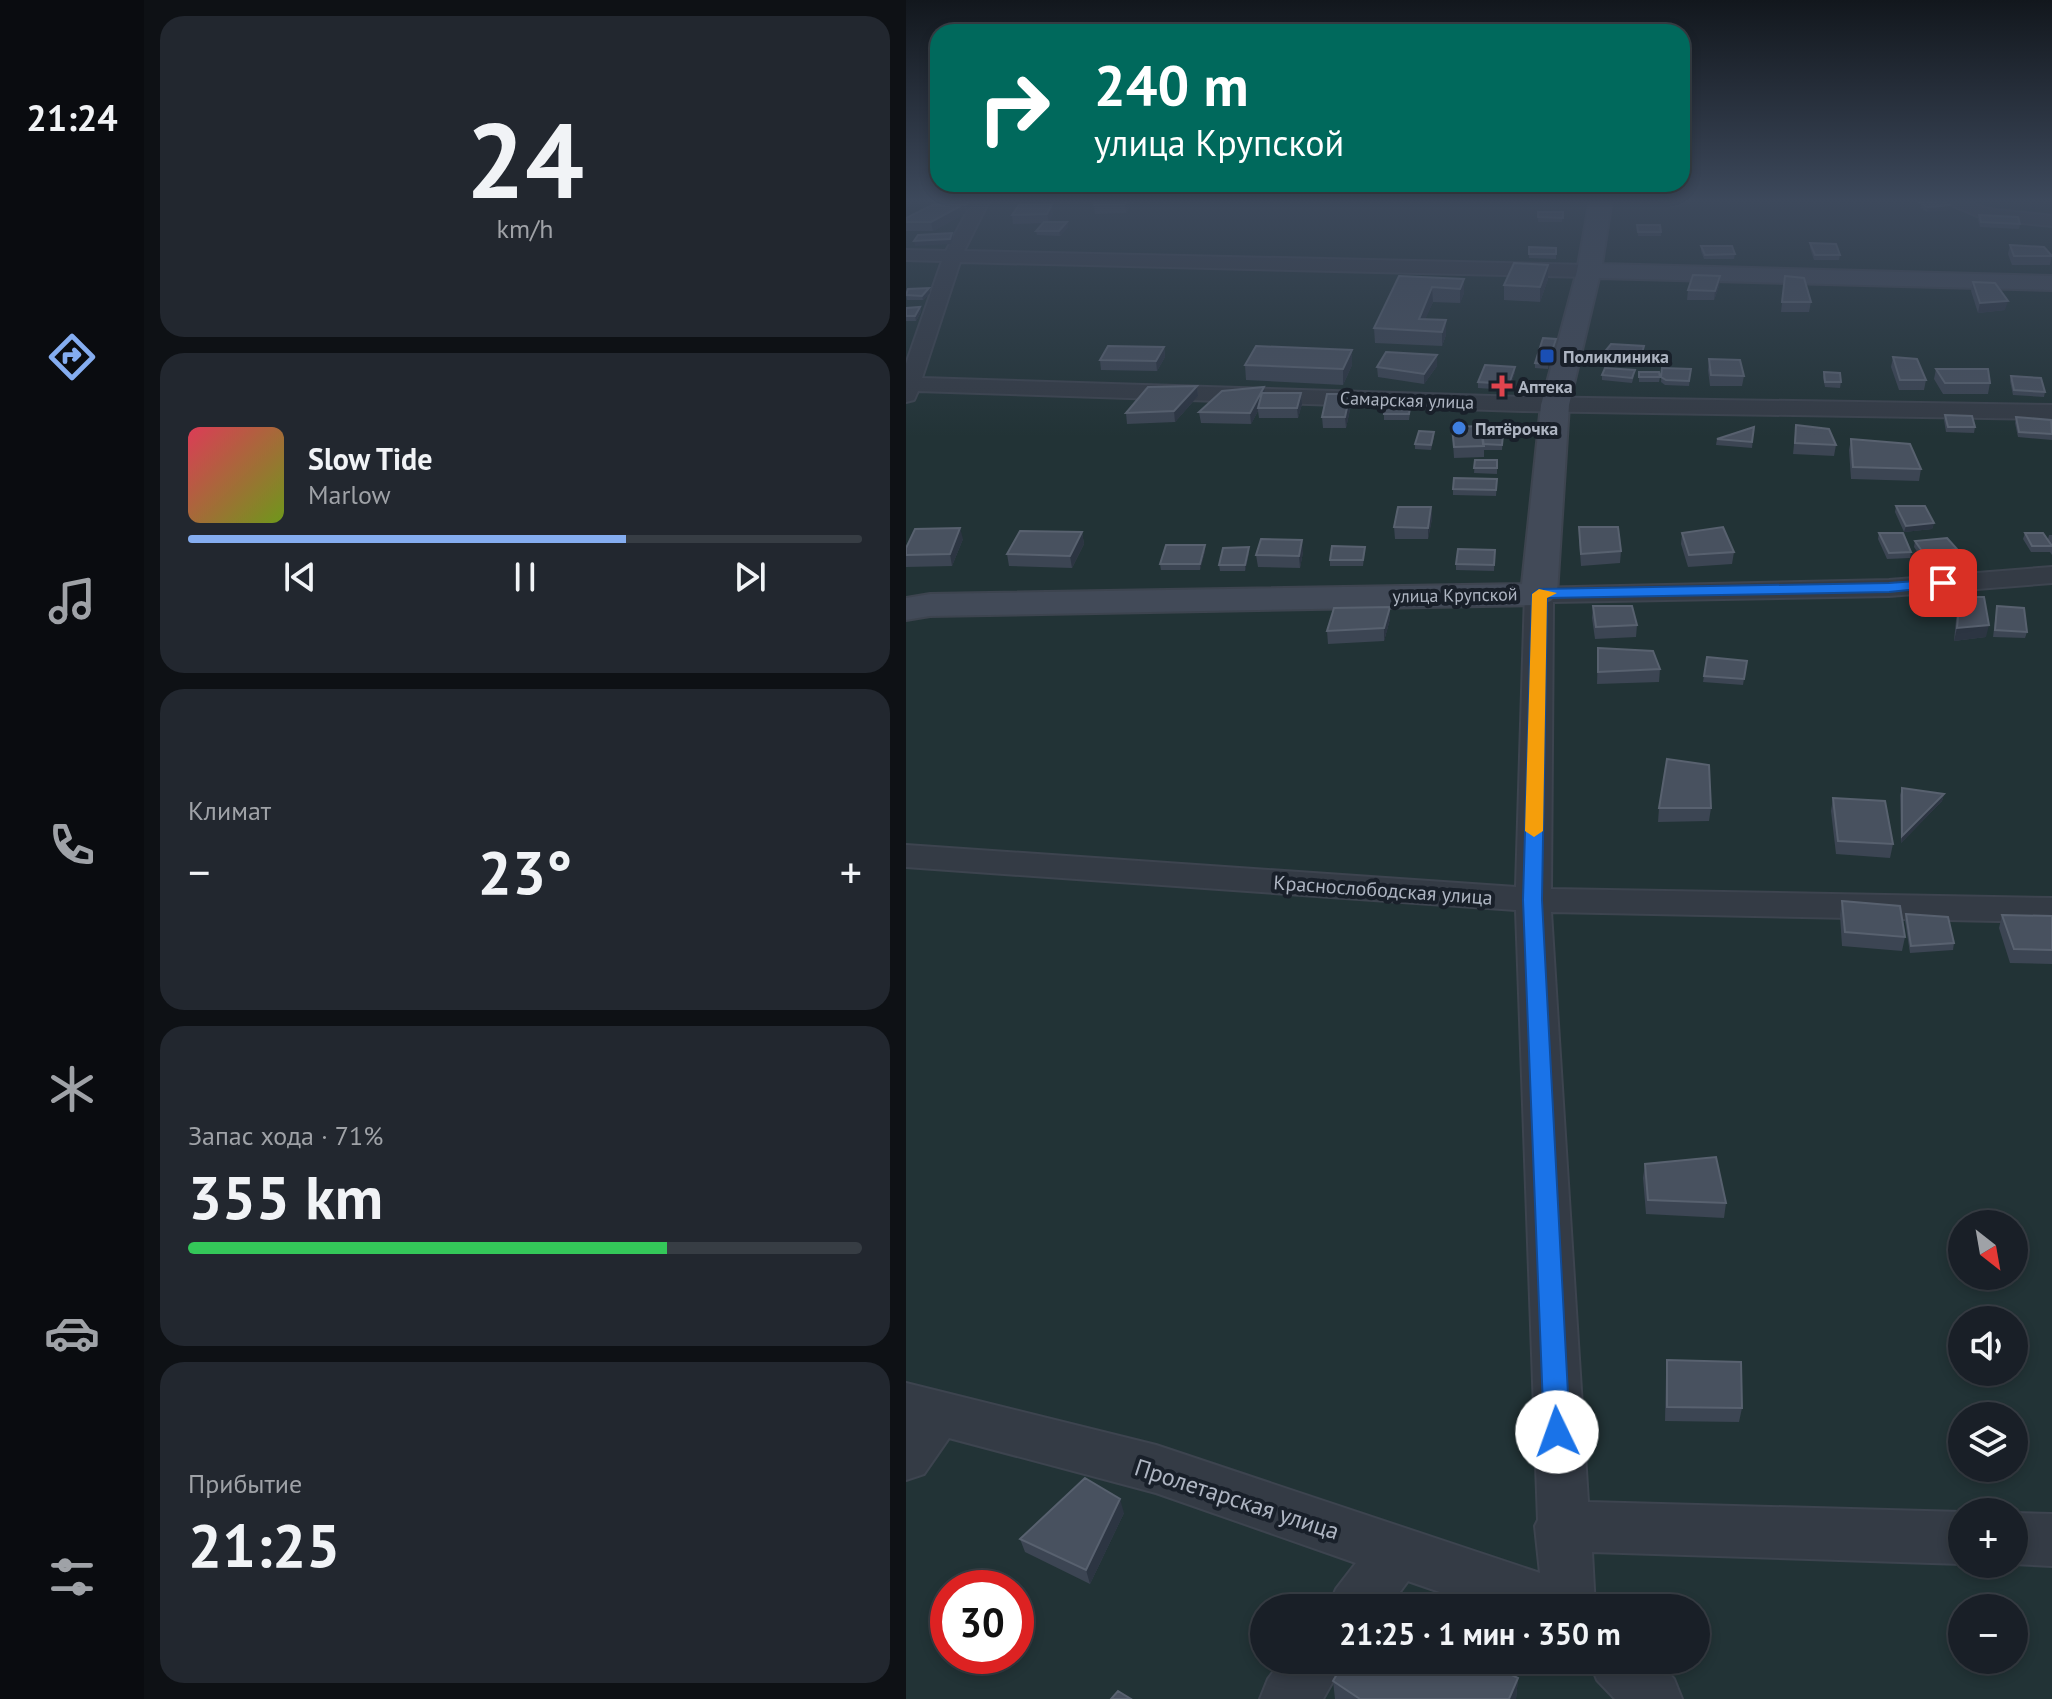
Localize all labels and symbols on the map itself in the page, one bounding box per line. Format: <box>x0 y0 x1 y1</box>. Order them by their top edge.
place label: Поликлиника <box>1563 345 1669 368</box>
marker: Поликлиника <box>1538 347 1556 365</box>
place label: Аптека <box>1518 375 1573 398</box>
marker: Аптека <box>1493 377 1511 395</box>
street label: Самарская улица <box>1339 386 1475 414</box>
place label: Пятёрочка <box>1475 417 1558 440</box>
marker: Пятёрочка <box>1450 419 1468 437</box>
pin <box>1909 549 1977 617</box>
street label: улица Крупской <box>1392 582 1518 608</box>
street label: Краснослободская улица <box>1273 869 1493 911</box>
north arrow <box>1948 1210 2028 1290</box>
position arrow <box>1515 1390 1599 1474</box>
street label: Пролетарская улица <box>1131 1451 1343 1547</box>
speed limit sign: 30 <box>930 1570 1034 1674</box>

